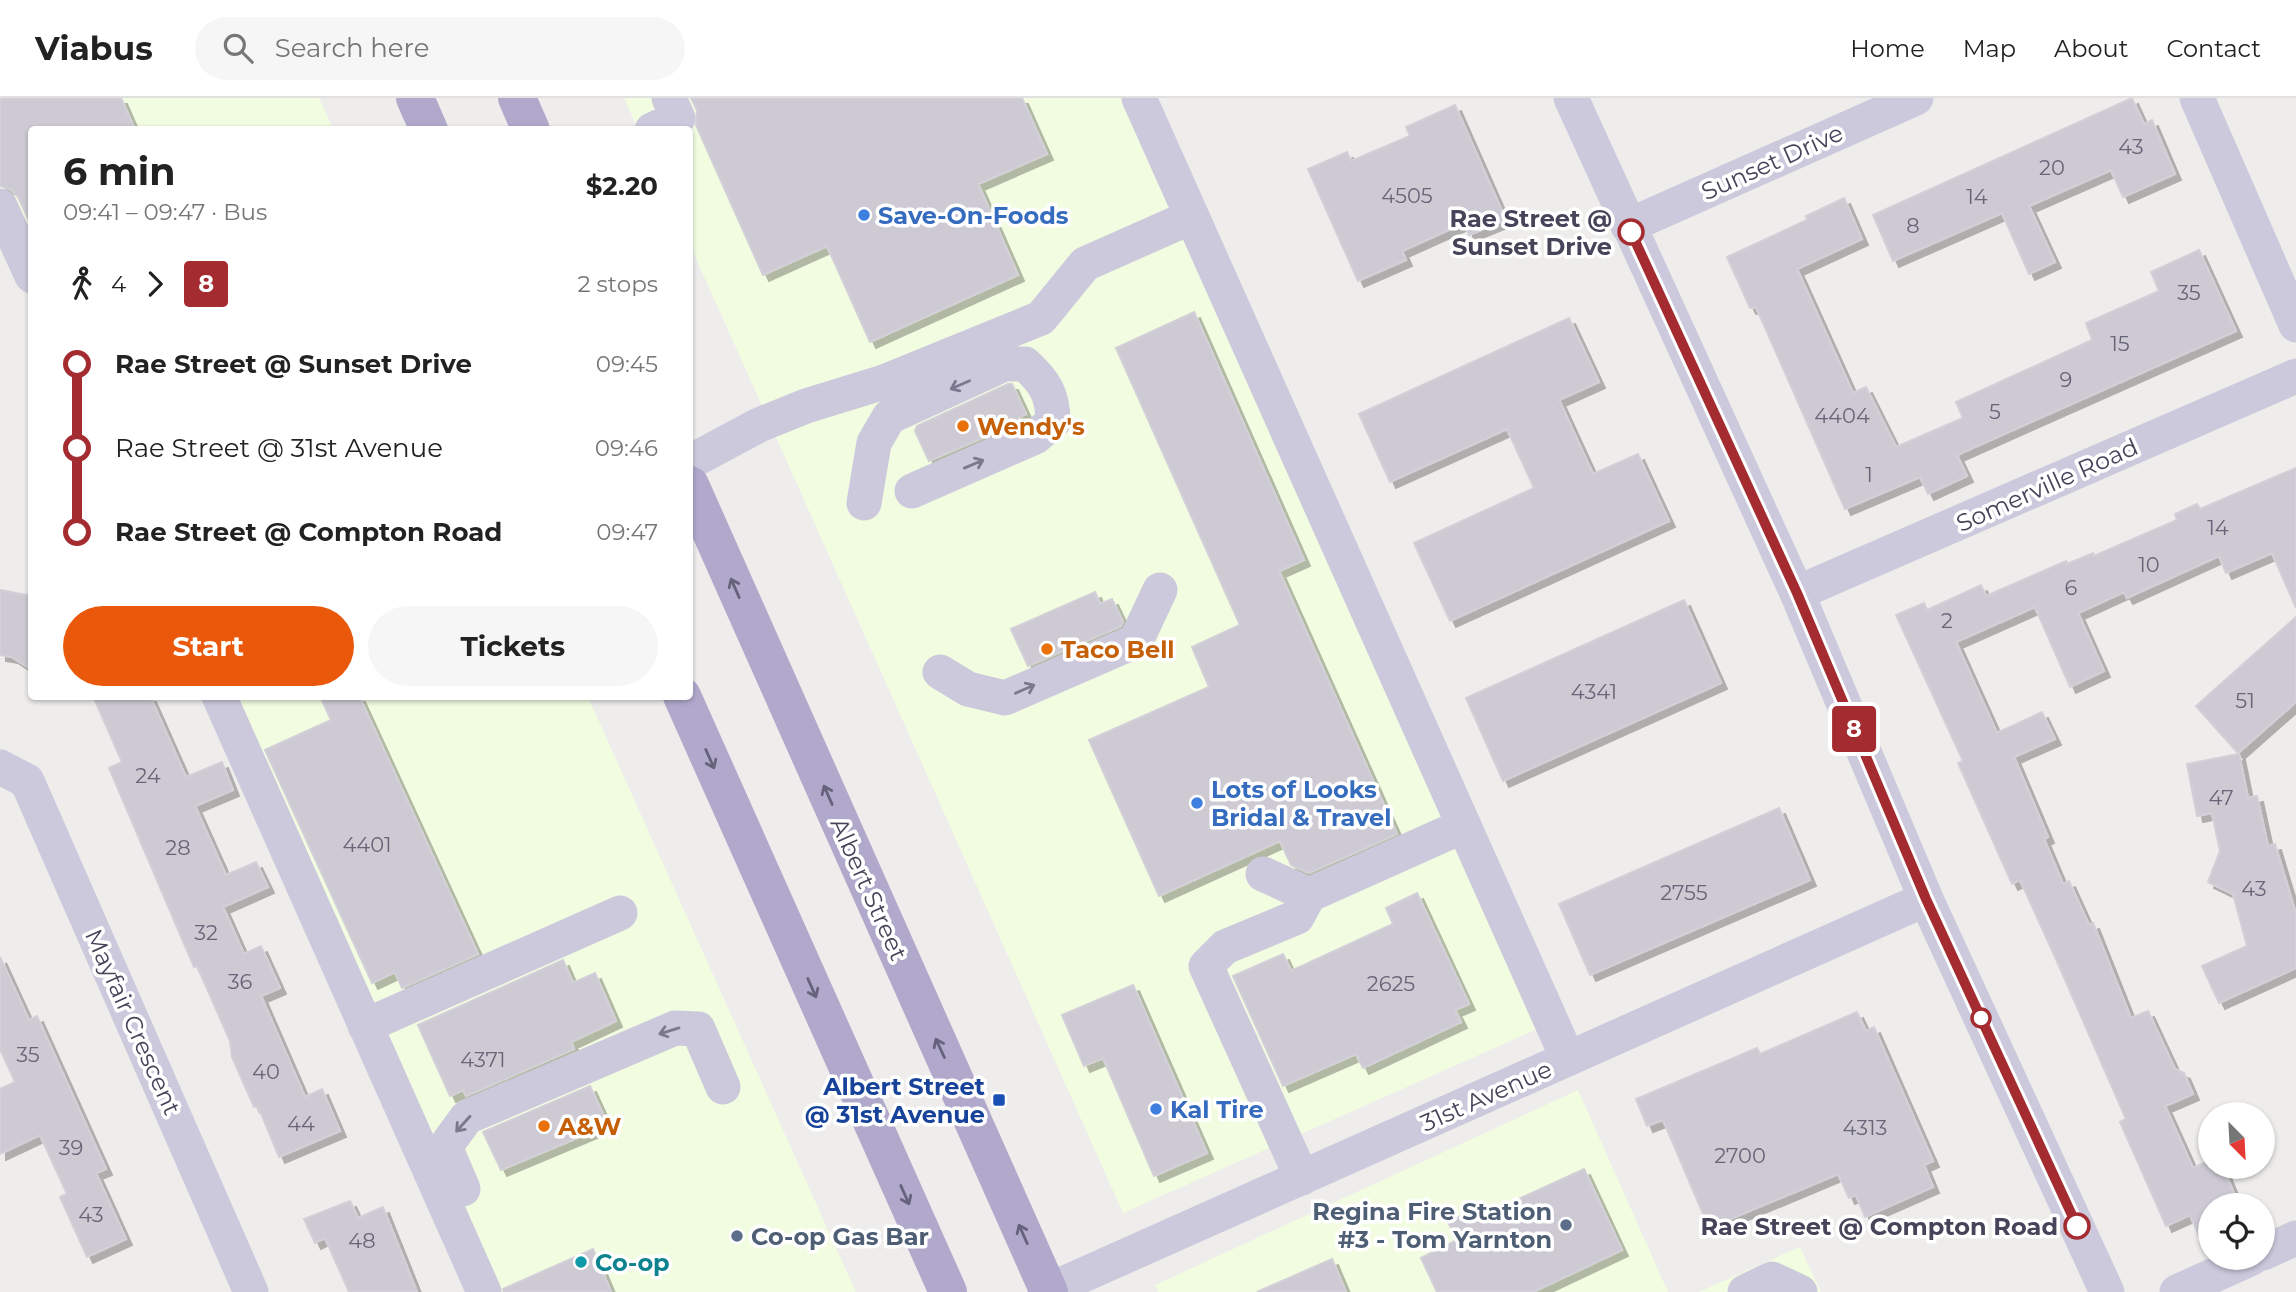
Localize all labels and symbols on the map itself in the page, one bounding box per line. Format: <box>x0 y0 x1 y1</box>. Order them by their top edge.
street label: Sunset Drive <box>1697 118 1847 206</box>
house number: 43 <box>2118 134 2144 159</box>
house number: 20 <box>2039 155 2065 180</box>
house number: 4505 <box>1381 183 1433 208</box>
house number: 14 <box>1966 184 1988 209</box>
place label: Save-On-Foods <box>878 201 1069 230</box>
place label: Rae Street @ Sunset Drive <box>1449 204 1612 261</box>
marker: Save-On-Foods <box>856 207 872 223</box>
house number: 8 <box>1906 213 1920 238</box>
marker: Rae Street @ Sunset Drive <box>1618 219 1644 245</box>
house number: 35 <box>2177 280 2201 305</box>
house number: 15 <box>2110 331 2130 356</box>
house number: 9 <box>2060 367 2072 392</box>
one-way arrow <box>949 379 971 392</box>
house number: 5 <box>1989 399 2001 424</box>
house number: 4404 <box>1814 403 1870 428</box>
place label: Wendy's <box>977 412 1085 441</box>
marker: Wendy's <box>955 418 971 434</box>
street label: Somerville Road <box>1952 432 2142 538</box>
one-way arrow <box>963 456 985 469</box>
house number: 1 <box>1865 462 1873 487</box>
house number: 14 <box>2207 515 2229 540</box>
house number: 10 <box>2138 552 2160 577</box>
house number: 6 <box>2065 575 2078 600</box>
one-way arrow <box>728 577 741 599</box>
house number: 2 <box>1941 608 1953 633</box>
place label: Taco Bell <box>1061 635 1175 664</box>
marker: Taco Bell <box>1039 641 1055 657</box>
house number: 4341 <box>1571 679 1617 704</box>
one-way arrow <box>1014 682 1035 695</box>
house number: 51 <box>2235 688 2255 713</box>
line badge: 8 <box>1831 706 1877 752</box>
one-way arrow <box>704 748 717 769</box>
house number: 24 <box>135 763 161 788</box>
place label: Lots of Looks Bridal & Travel <box>1211 775 1391 832</box>
one-way arrow <box>821 785 834 807</box>
house number: 47 <box>2208 785 2234 810</box>
marker: Lots of Looks Bridal & Travel <box>1189 795 1205 811</box>
street label: Albert Street <box>825 813 913 965</box>
house number: 4401 <box>342 832 392 857</box>
house number: 28 <box>165 835 191 860</box>
house number: 43 <box>2241 876 2267 901</box>
house number: 2755 <box>1660 880 1708 905</box>
house number: 32 <box>194 920 218 945</box>
street label: Mayfair Crescent <box>79 925 187 1120</box>
house number: 36 <box>228 969 253 994</box>
house number: 2625 <box>1367 971 1415 996</box>
one-way arrow <box>806 976 819 998</box>
unlabelled marker <box>1971 1008 1991 1028</box>
one-way arrow <box>659 1026 681 1039</box>
one-way arrow <box>933 1038 946 1059</box>
house number: 35 <box>16 1042 40 1067</box>
house number: 4371 <box>460 1047 506 1072</box>
street label: 31st Avenue <box>1416 1054 1556 1138</box>
house number: 40 <box>252 1059 280 1084</box>
place label: Albert Street @ 31st Avenue <box>805 1072 986 1129</box>
marker: Albert Street @ 31st Avenue <box>991 1092 1007 1108</box>
place label: Kal Tire <box>1170 1095 1264 1124</box>
marker: Kal Tire <box>1148 1101 1164 1117</box>
north arrow <box>2198 1102 2275 1180</box>
house number: 44 <box>287 1111 315 1136</box>
place label: A&W <box>557 1112 621 1141</box>
one-way arrow <box>455 1115 471 1133</box>
house number: 4313 <box>1843 1115 1887 1140</box>
marker: A&W <box>536 1118 552 1134</box>
house number: 39 <box>59 1135 83 1160</box>
house number: 2700 <box>1714 1143 1766 1168</box>
one-way arrow <box>899 1184 912 1206</box>
place label: Regina Fire Station #3 - Tom Yarnton <box>1312 1197 1552 1254</box>
house number: 43 <box>78 1202 104 1227</box>
place label: Rae Street @ Compton Road <box>1700 1212 2058 1241</box>
marker: Rae Street @ Compton Road <box>2064 1213 2090 1239</box>
marker: Regina Fire Station #3 - Tom Yarnton <box>1558 1217 1574 1233</box>
place label: Co-op Gas Bar <box>751 1222 929 1251</box>
one-way arrow <box>1016 1224 1029 1245</box>
house number: 48 <box>348 1228 376 1253</box>
marker: Co-op Gas Bar <box>729 1228 745 1244</box>
place label: Co-op <box>595 1248 670 1277</box>
marker: Co-op <box>573 1254 589 1270</box>

